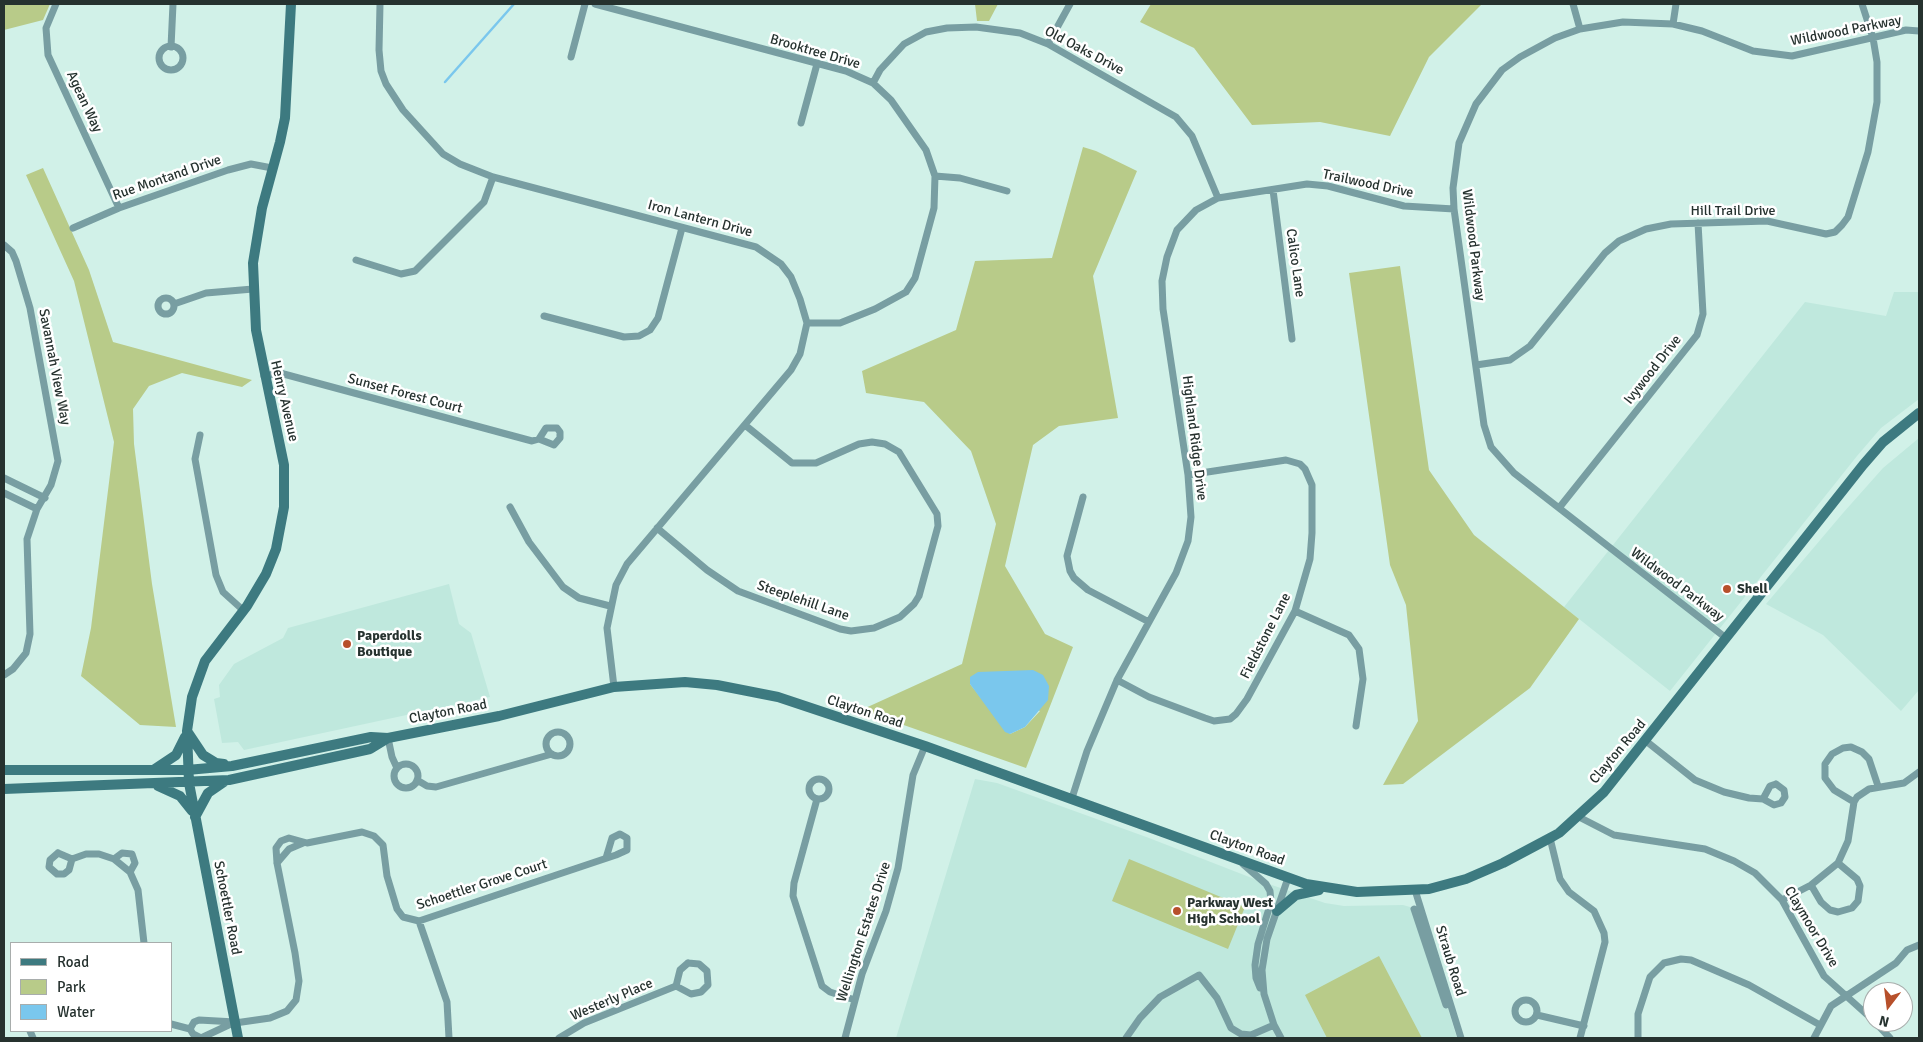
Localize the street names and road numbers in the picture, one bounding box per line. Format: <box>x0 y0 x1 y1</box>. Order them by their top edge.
street label: Wildwood Parkway <box>1789 12 1903 50</box>
street label: Old Oaks Drive <box>1041 23 1127 79</box>
street label: Brooktree Drive <box>768 31 862 73</box>
street label: Agean Way <box>63 69 105 135</box>
street label: Rue Montand Drive <box>111 152 223 204</box>
street label: Trailwood Drive <box>1321 166 1415 202</box>
street label: Wildwood Parkway <box>1458 188 1488 302</box>
street label: Iron Lantern Drive <box>646 197 754 241</box>
street label: Hill Trail Drive <box>1690 203 1776 219</box>
street label: Calico Lane <box>1282 228 1308 298</box>
street label: Savannah View Way <box>35 308 73 426</box>
street label: Ivywood Drive <box>1621 332 1685 408</box>
street label: Henry Avenue <box>266 359 302 443</box>
street label: Sunset Forest Court <box>346 371 464 417</box>
street label: Highland Ridge Drive <box>1178 374 1210 502</box>
street label: Wildwood Parkway <box>1627 544 1727 626</box>
street label: Steeplehill Lane <box>755 577 851 625</box>
street label: Fieldstone Lane <box>1237 590 1295 682</box>
street label: Clayton Road <box>825 692 905 732</box>
street label: Clayton Road <box>408 696 488 728</box>
street label: Clayton Road <box>1586 716 1650 788</box>
street label: Clayton Road <box>1207 827 1287 869</box>
street label: Schoettler Grove Court <box>415 856 549 914</box>
street label: Schoettler Road <box>210 860 244 956</box>
street label: Wellington Estates Drive <box>833 860 895 1004</box>
street label: Claymoor Drive <box>1780 884 1842 970</box>
street label: Straub Road <box>1431 924 1469 998</box>
street label: Westerly Place <box>568 975 656 1025</box>

